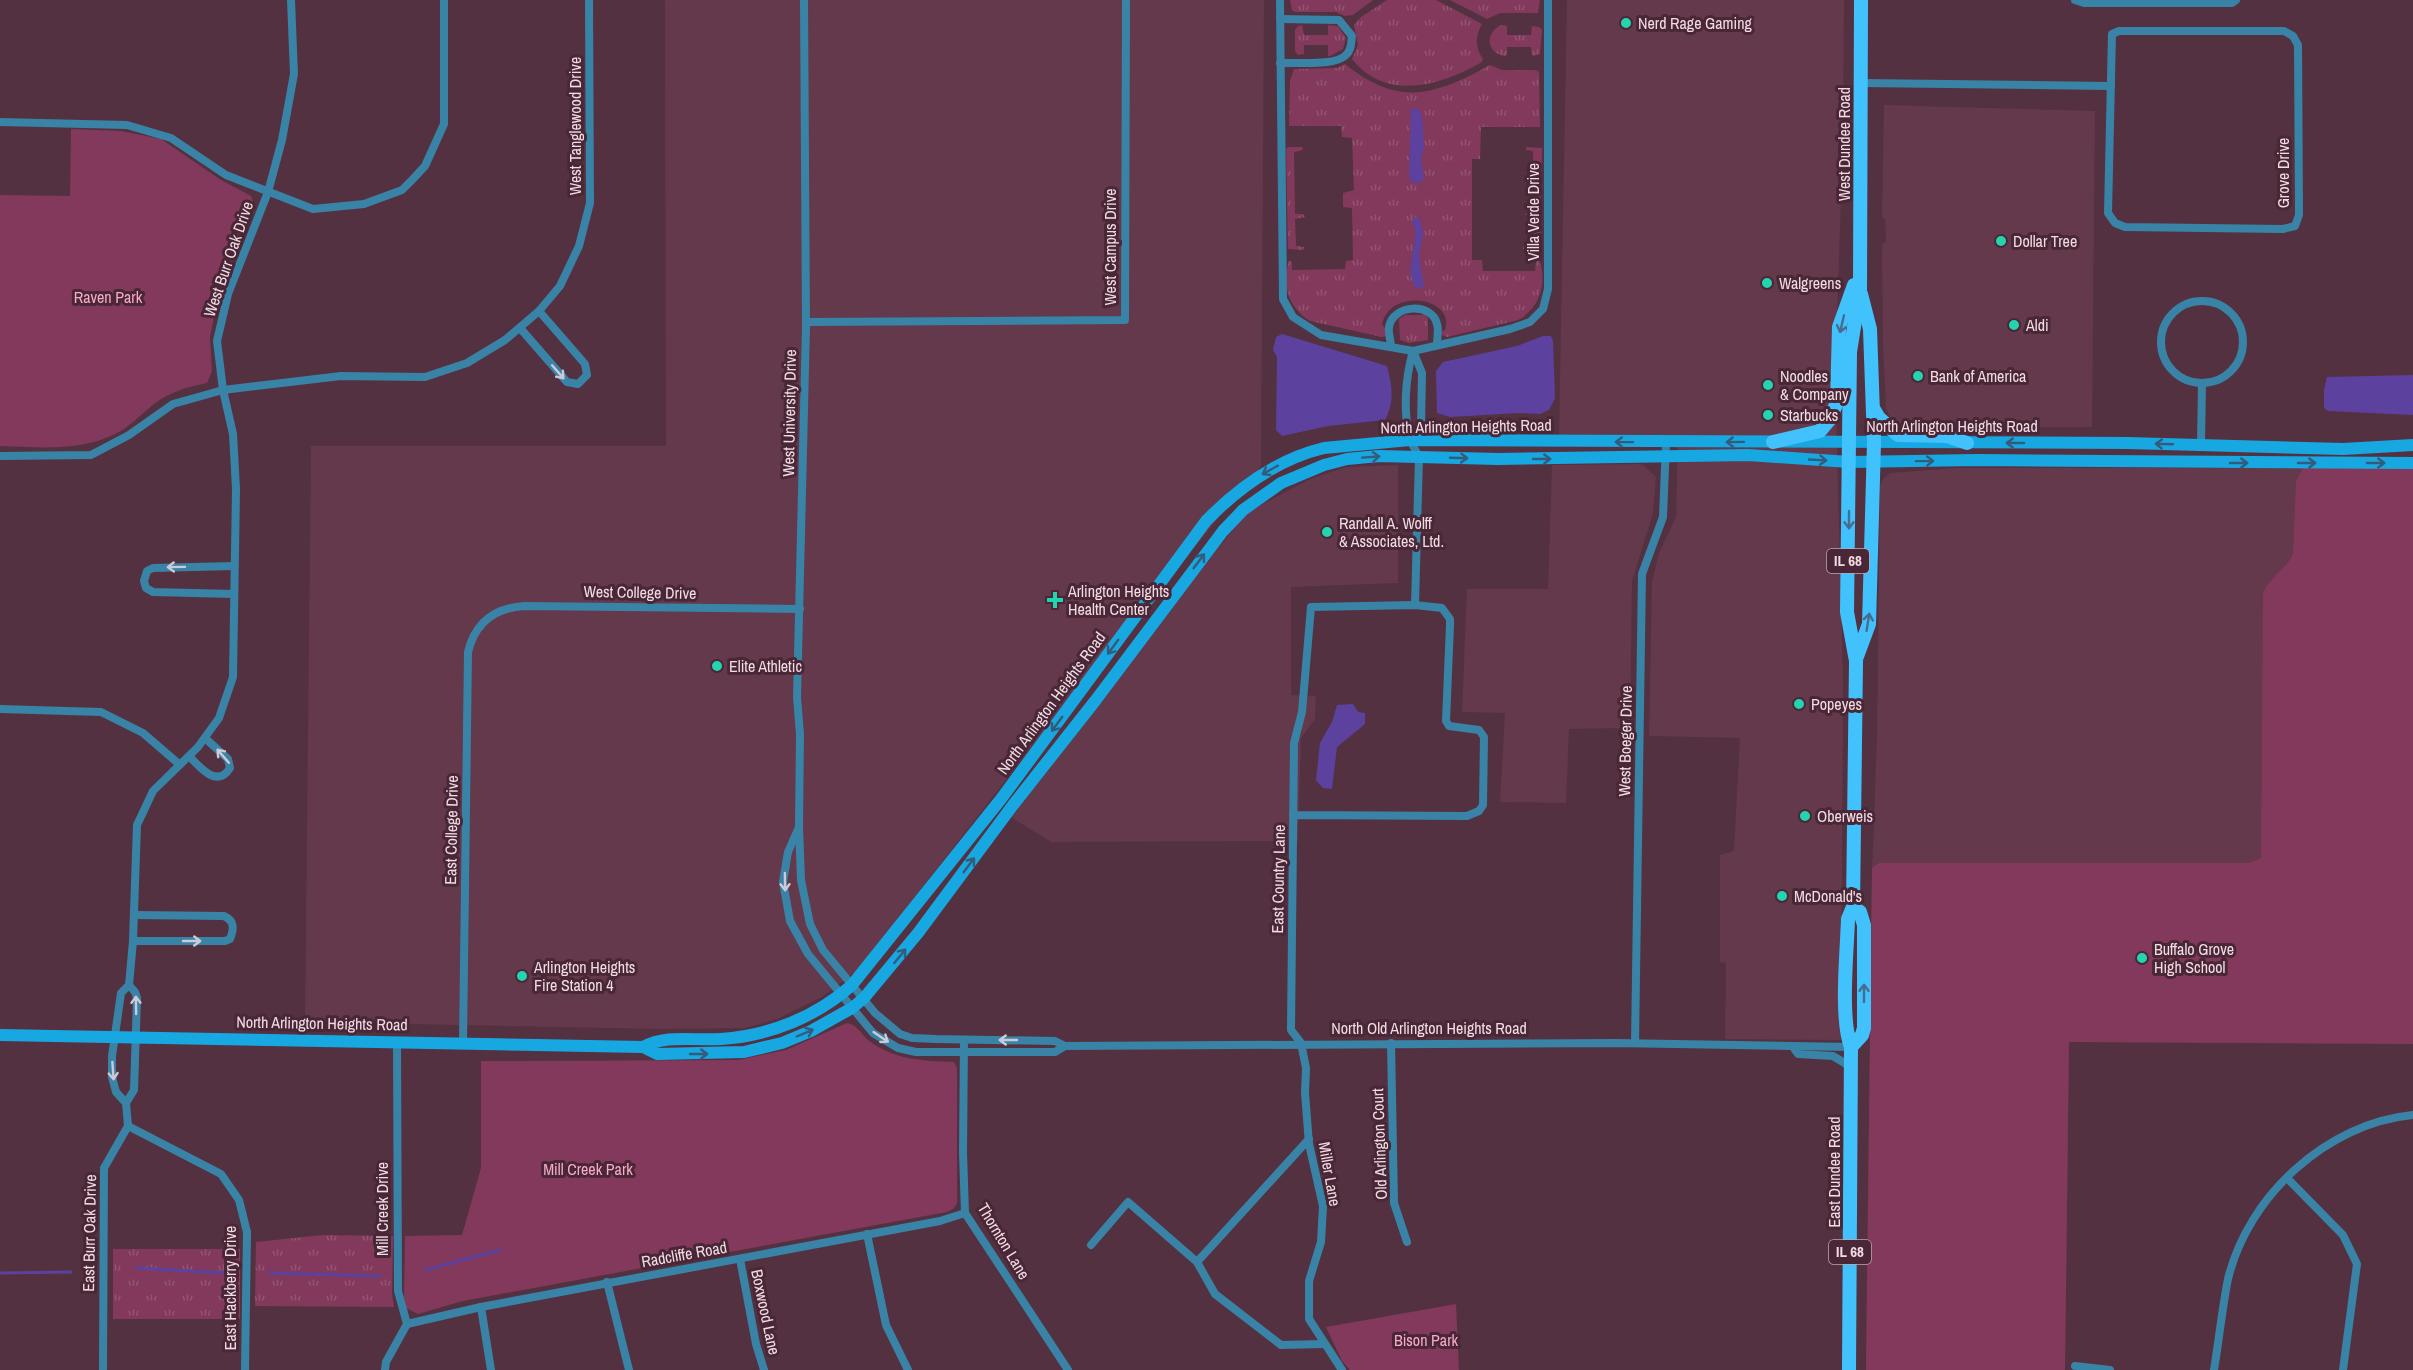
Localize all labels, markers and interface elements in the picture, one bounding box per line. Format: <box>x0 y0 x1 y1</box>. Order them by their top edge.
place label: Nerd Rage Gaming <box>1638 12 1752 34</box>
marker: Nerd Rage Gaming <box>1619 16 1633 30</box>
street label: West Tanglewood Drive <box>564 57 586 195</box>
street label: West Dundee Road <box>1833 87 1855 201</box>
street label: Grove Drive <box>2272 138 2294 208</box>
street label: Villa Verde Drive <box>1522 163 1544 261</box>
street label: West Campus Drive <box>1099 188 1121 306</box>
street label: West Burr Oak Drive <box>198 198 258 320</box>
place label: Dollar Tree <box>2013 230 2077 252</box>
marker: Dollar Tree <box>1994 234 2008 248</box>
place label: Walgreens <box>1779 272 1841 294</box>
marker: Walgreens <box>1760 276 1774 290</box>
park label: Raven Park <box>74 286 143 308</box>
one-way arrow <box>1835 314 1847 333</box>
place label: Aldi <box>2025 314 2049 336</box>
marker: Aldi <box>2007 318 2021 332</box>
street label: West University Drive <box>777 349 801 477</box>
one-way arrow <box>551 364 565 379</box>
place label: Noodles & Company <box>1780 365 1849 405</box>
place label: Bank of America <box>1930 365 2027 387</box>
marker: Bank of America <box>1911 369 1925 383</box>
marker: Noodles & Company <box>1761 378 1775 392</box>
place label: Starbucks <box>1780 404 1838 426</box>
marker: Starbucks <box>1761 408 1775 422</box>
street label: North Arlington Heights Road <box>1380 414 1552 438</box>
street label: North Arlington Heights Road <box>1866 415 2038 437</box>
one-way arrow <box>1615 436 1635 448</box>
one-way arrow <box>1725 436 1745 448</box>
one-way arrow <box>2006 437 2026 449</box>
one-way arrow <box>2155 439 2175 450</box>
one-way arrow <box>1361 451 1381 462</box>
one-way arrow <box>1448 453 1468 464</box>
one-way arrow <box>1531 453 1551 465</box>
one-way arrow <box>1807 455 1827 466</box>
one-way arrow <box>1914 455 1934 466</box>
one-way arrow <box>2228 457 2248 468</box>
one-way arrow <box>2297 457 2317 469</box>
one-way arrow <box>2365 457 2385 469</box>
one-way arrow <box>1262 465 1280 476</box>
one-way arrow <box>1843 510 1855 530</box>
place label: Randall A. Wolff & Associates, Ltd. <box>1339 512 1444 552</box>
marker: Randall A. Wolff & Associates, Ltd. <box>1320 525 1334 539</box>
road number: IL 68 <box>1827 549 1869 573</box>
one-way arrow <box>1192 554 1205 570</box>
one-way arrow <box>166 561 186 573</box>
street label: West College Drive <box>583 580 697 604</box>
place label: Arlington Heights Health Center <box>1067 580 1169 620</box>
marker: Arlington Heights Health Center <box>1046 591 1064 609</box>
one-way arrow <box>1862 613 1873 632</box>
street label: North Arlington Heights Road <box>992 627 1110 779</box>
one-way arrow <box>1107 639 1119 655</box>
place label: Elite Athletic <box>729 655 802 677</box>
marker: Elite Athletic <box>710 659 724 673</box>
street label: West Boeger Drive <box>1613 686 1637 796</box>
place label: Popeyes <box>1811 693 1862 715</box>
marker: Popeyes <box>1792 697 1806 711</box>
one-way arrow <box>1051 715 1063 731</box>
one-way arrow <box>217 749 231 765</box>
street label: East College Drive <box>439 775 463 885</box>
place label: Oberweis <box>1817 805 1873 827</box>
marker: Oberweis <box>1798 809 1812 823</box>
street label: East Country Lane <box>1266 824 1290 934</box>
one-way arrow <box>962 857 975 873</box>
one-way arrow <box>779 872 791 892</box>
place label: McDonald's <box>1794 885 1862 907</box>
marker: McDonald's <box>1775 889 1789 903</box>
one-way arrow <box>181 935 201 947</box>
place label: Buffalo Grove High School <box>2154 938 2234 978</box>
one-way arrow <box>893 948 906 964</box>
marker: Buffalo Grove High School <box>2135 951 2149 965</box>
place label: Arlington Heights Fire Station 4 <box>533 956 635 996</box>
marker: Arlington Heights Fire Station 4 <box>515 969 529 983</box>
one-way arrow <box>1858 983 1870 1003</box>
one-way arrow <box>130 996 142 1015</box>
street label: North Arlington Heights Road <box>236 1011 408 1035</box>
street label: North Old Arlington Heights Road <box>1331 1017 1527 1039</box>
one-way arrow <box>796 1027 814 1038</box>
one-way arrow <box>872 1031 889 1044</box>
one-way arrow <box>998 1034 1018 1046</box>
one-way arrow <box>688 1048 708 1060</box>
one-way arrow <box>107 1061 118 1081</box>
street label: Old Arlington Court <box>1366 1088 1392 1200</box>
street label: East Dundee Road <box>1823 1117 1845 1227</box>
street label: Miller Lane <box>1314 1140 1346 1208</box>
park label: Mill Creek Park <box>543 1158 633 1180</box>
street label: Mill Creek Drive <box>371 1162 393 1256</box>
street label: East Burr Oak Drive <box>77 1174 101 1292</box>
street label: Thornton Lane <box>973 1199 1035 1283</box>
street label: East Hackberry Drive <box>219 1226 241 1350</box>
street label: Radcliffe Road <box>639 1236 729 1272</box>
road number: IL 68 <box>1829 1240 1871 1264</box>
street label: Boxwood Lane <box>746 1267 786 1357</box>
park label: Bison Park <box>1394 1329 1459 1351</box>

